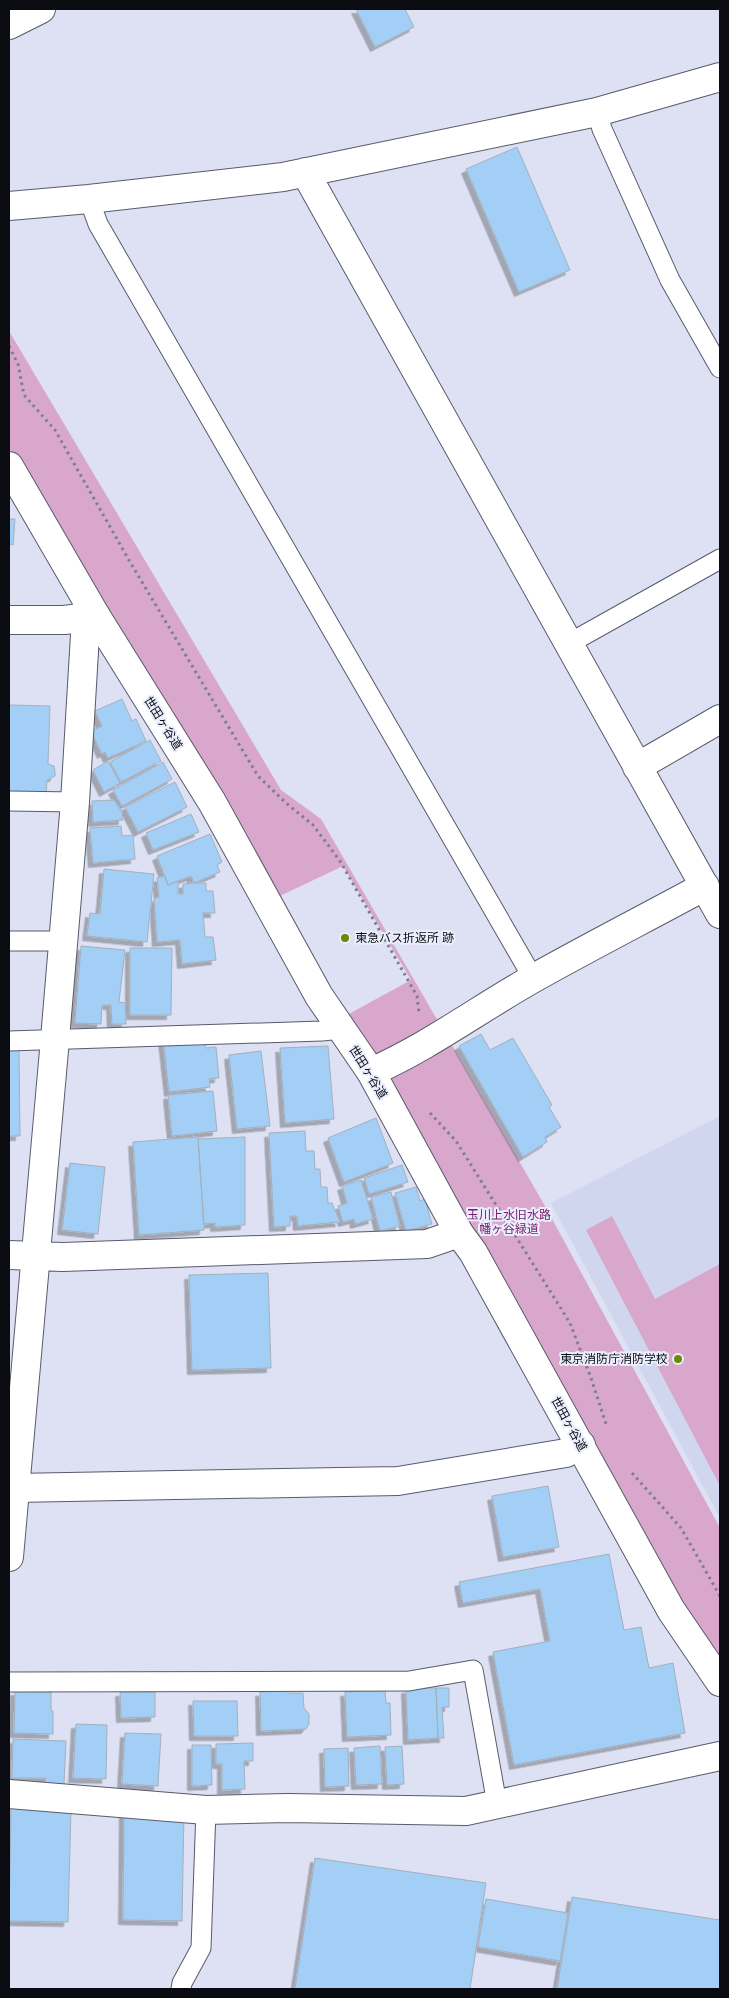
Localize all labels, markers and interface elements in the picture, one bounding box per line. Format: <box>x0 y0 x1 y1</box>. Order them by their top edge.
street label: 世田ヶ谷道 <box>141 694 185 752</box>
place label: 東急バス折返所 跡 <box>355 931 454 945</box>
marker: 東急バス折返所 跡 <box>339 932 351 944</box>
street label: 世田ヶ谷道 <box>346 1043 390 1101</box>
park label: 玉川上水旧水路 幡ヶ谷緑道 <box>467 1208 551 1236</box>
place label: 東京消防庁消防学校 <box>560 1352 668 1366</box>
marker: 東京消防庁消防学校 <box>672 1353 684 1365</box>
street label: 世田ヶ谷道 <box>548 1394 590 1454</box>

